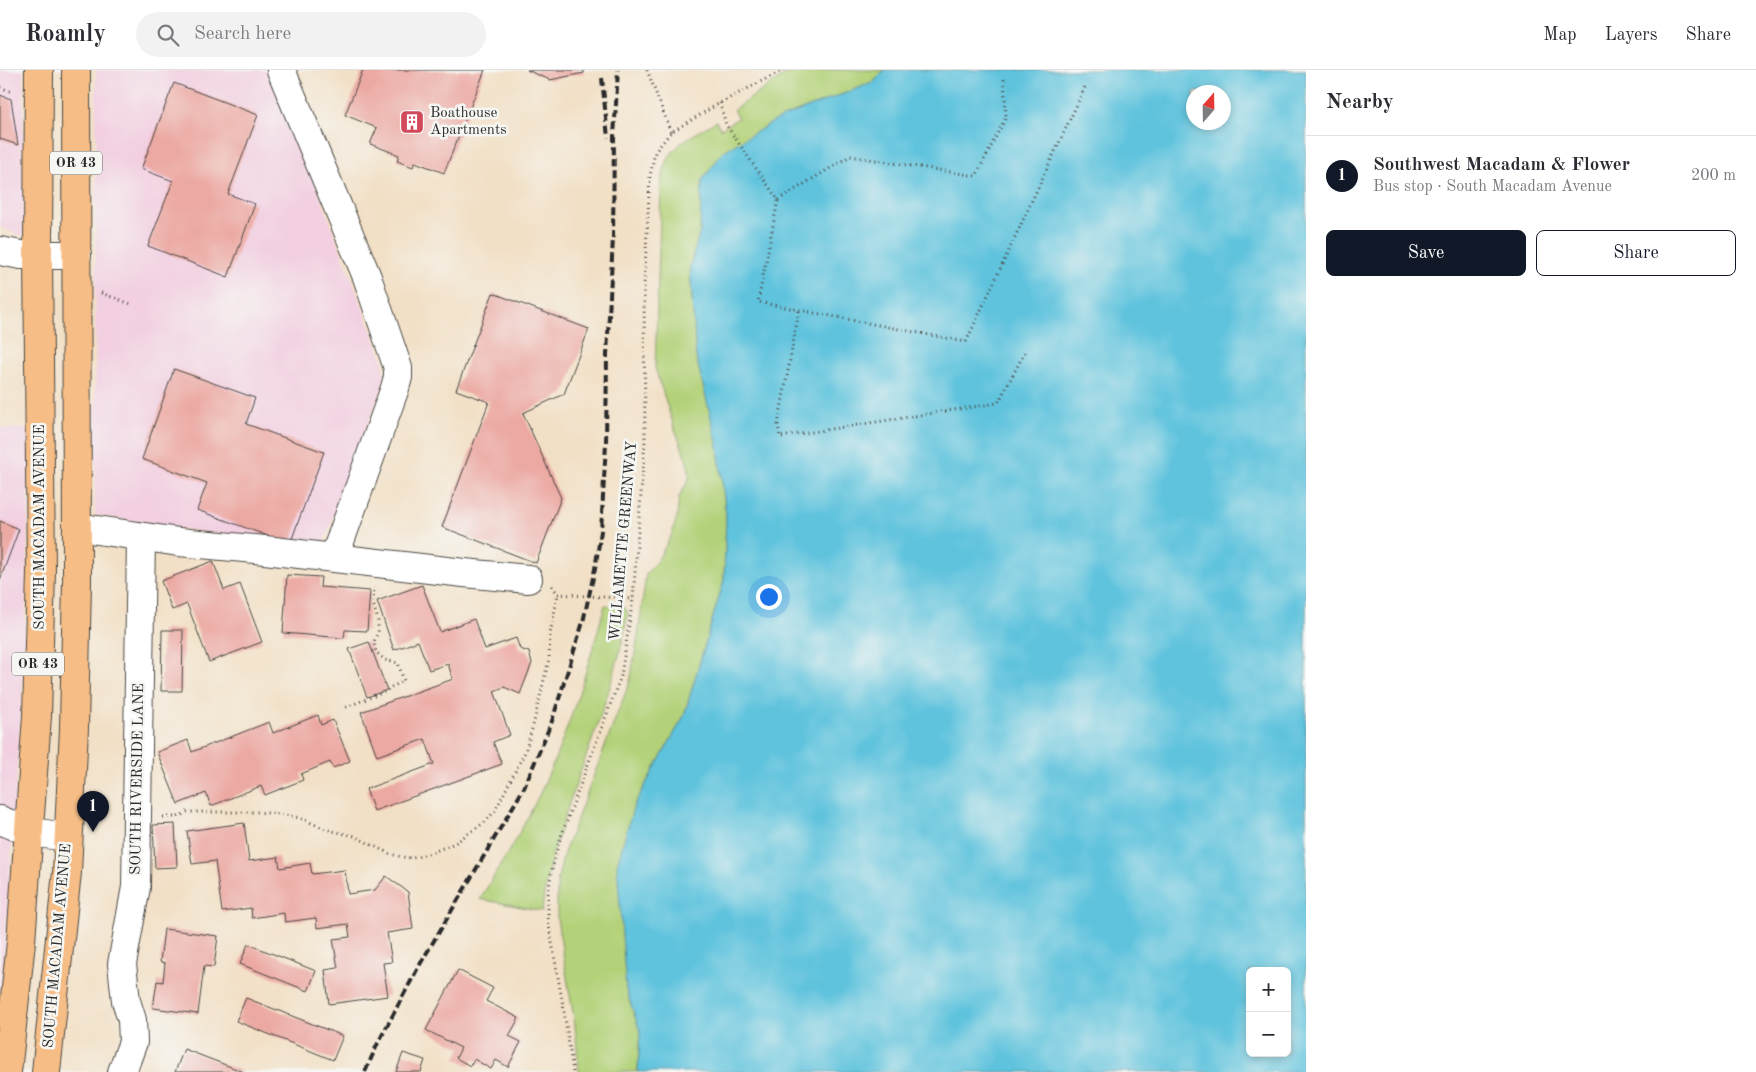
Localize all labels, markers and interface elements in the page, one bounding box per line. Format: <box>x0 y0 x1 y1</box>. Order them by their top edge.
search box <box>136 12 486 57</box>
icon: search <box>154 21 182 49</box>
text: Roamly <box>25 23 106 47</box>
text: Search here <box>194 25 291 44</box>
text: Map <box>1543 26 1577 44</box>
text: Layers <box>1605 26 1657 44</box>
text: Share <box>1685 26 1731 44</box>
north arrow <box>1186 85 1231 130</box>
text: Nearby <box>1326 92 1394 113</box>
place label: Boathouse Apartments <box>430 106 507 138</box>
building icon: Boathouse Apartments <box>399 109 425 135</box>
road number: OR 43 <box>50 152 102 175</box>
text: Southwest Macadam & Flower <box>1373 156 1630 175</box>
text: 1 <box>1337 168 1347 184</box>
text: 200 m <box>1691 168 1736 184</box>
text: Bus stop · South Macadam Avenue <box>1373 179 1612 195</box>
button: Save <box>1326 230 1526 276</box>
button: Share <box>1536 230 1736 276</box>
street label: SOUTH MACADAM AVENUE <box>33 424 48 630</box>
street label: WILLAMETTE GREENWAY <box>608 440 640 642</box>
your location <box>756 584 782 610</box>
road number: OR 43 <box>12 652 64 676</box>
street label: SOUTH RIVERSIDE LANE <box>129 683 147 875</box>
pin: 1 <box>77 791 109 832</box>
street label: SOUTH MACADAM AVENUE <box>42 843 74 1049</box>
map controls <box>1246 967 1291 1057</box>
button: + <box>1246 967 1291 1012</box>
button: − <box>1246 1012 1291 1057</box>

